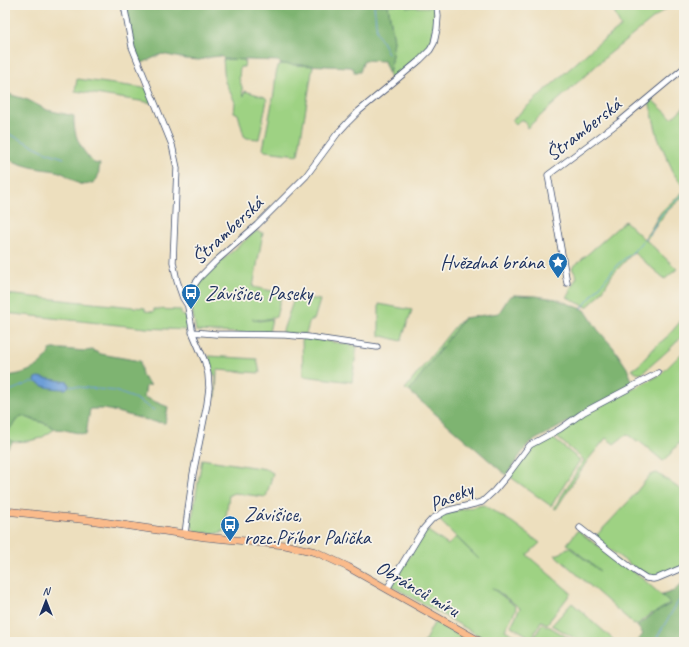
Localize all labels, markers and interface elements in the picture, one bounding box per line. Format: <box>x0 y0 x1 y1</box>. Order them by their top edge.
street label: Štramberská <box>541 91 628 167</box>
street label: Štramberská <box>186 189 270 270</box>
place label: Hvězdná brána <box>440 250 545 275</box>
place icon: Hvězdná brána <box>547 251 569 279</box>
place label: Závišice, Paseky <box>205 281 315 306</box>
bus stop icon: Závišice, Paseky <box>180 282 202 310</box>
street label: Paseky <box>426 475 479 517</box>
place label: Závišice, rozc.Příbor Palička <box>244 502 372 550</box>
bus stop icon: Závišice, rozc.Příbor Palička <box>219 514 241 542</box>
street label: Obránců míru <box>372 555 465 623</box>
north arrow <box>26 581 66 621</box>
text: N <box>43 584 52 598</box>

